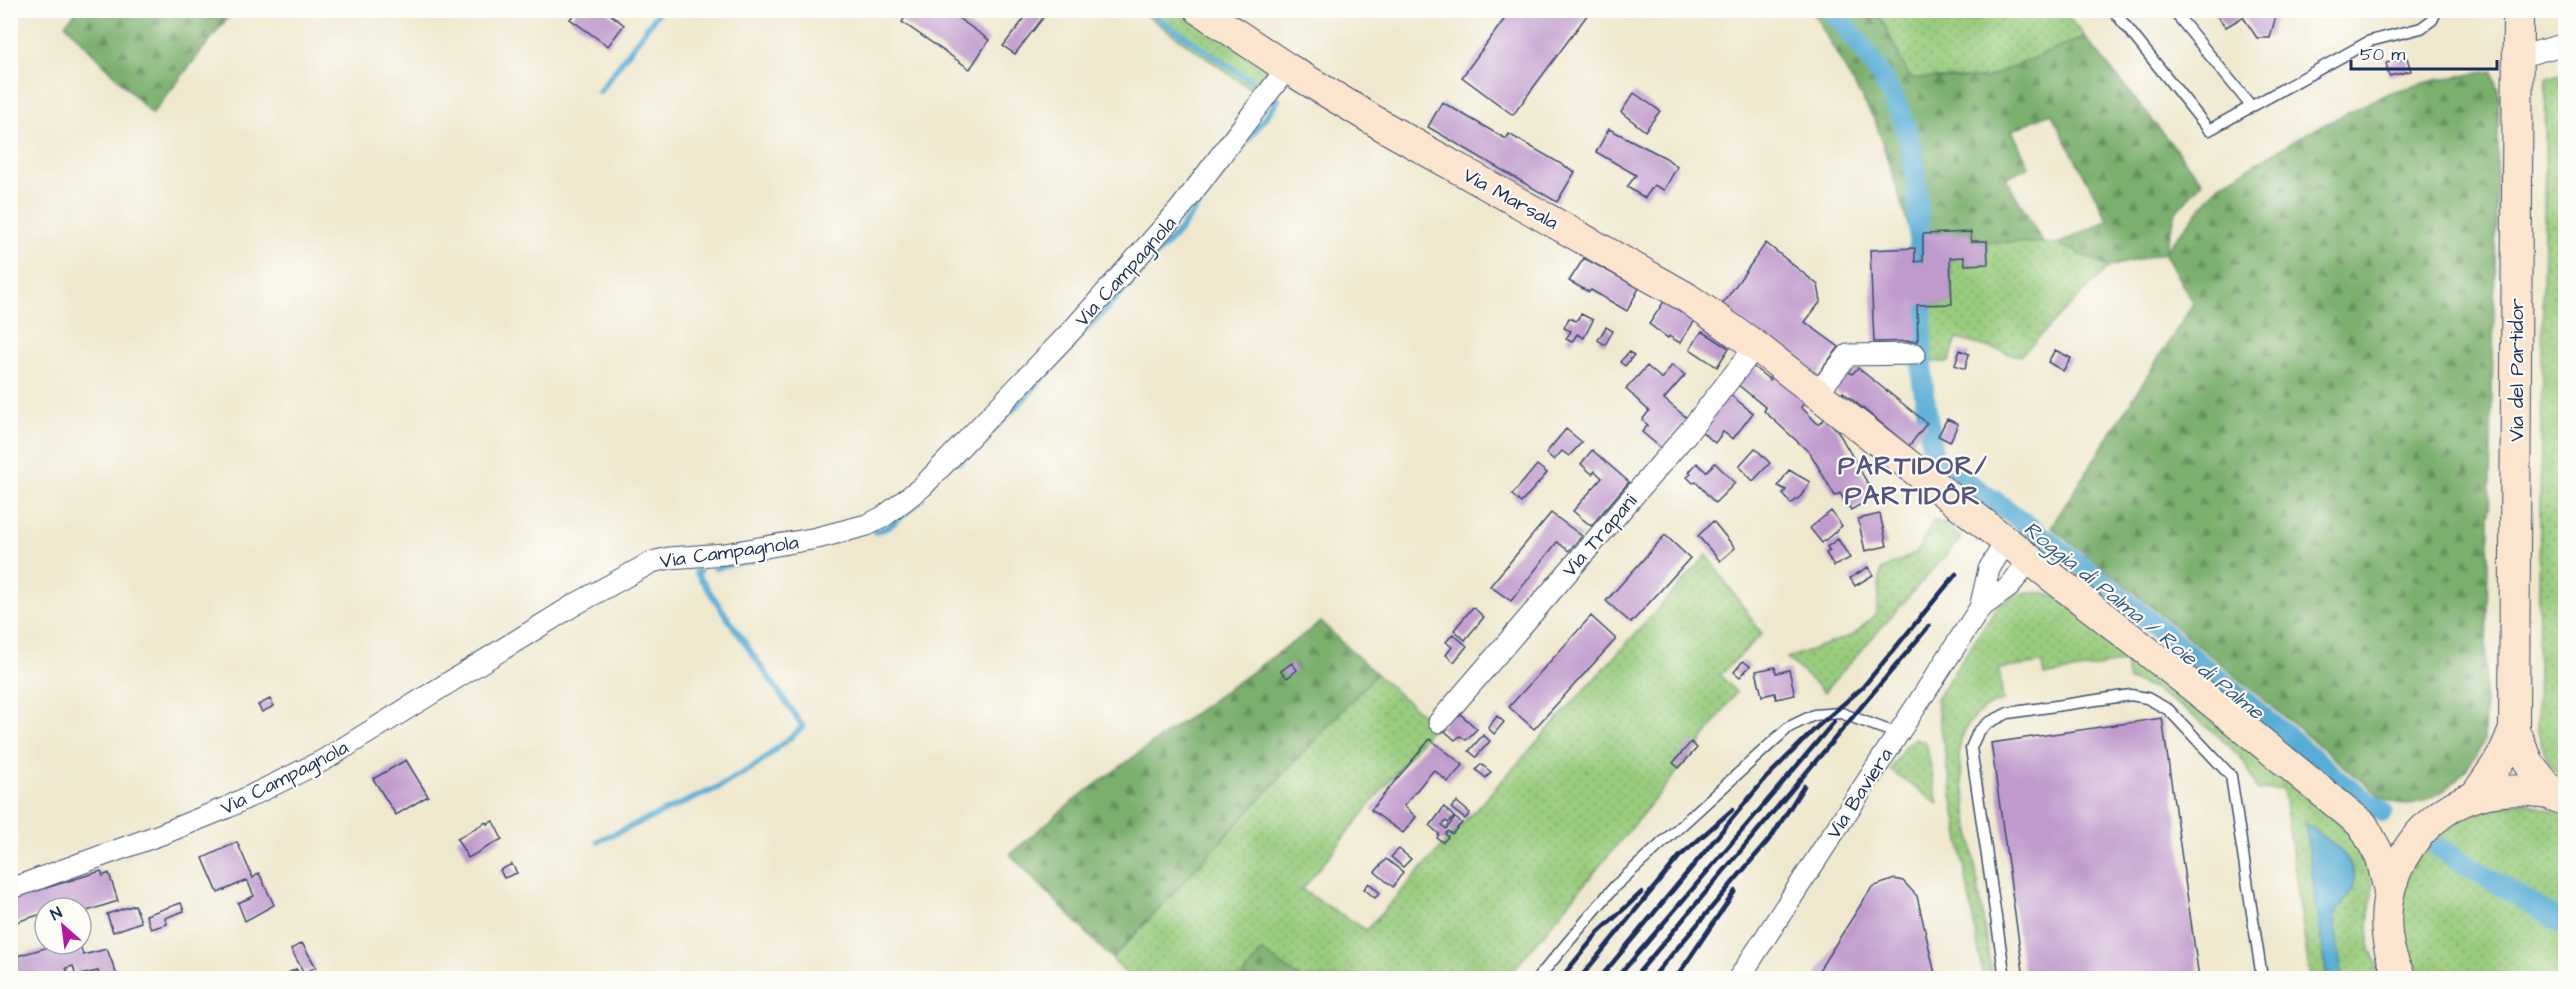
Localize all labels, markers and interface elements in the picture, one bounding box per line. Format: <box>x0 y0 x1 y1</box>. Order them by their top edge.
scale bar <box>2351 33 2496 71</box>
text: 50 m <box>2360 42 2405 67</box>
street label: Via Marsala <box>1458 161 1563 237</box>
street label: Via Campagnola <box>1069 210 1184 334</box>
street label: Via del Partidor <box>2503 298 2531 442</box>
district label: PARTIDOR/ PARTIDÔR <box>1838 448 1988 514</box>
street label: Via Trapani <box>1556 488 1644 583</box>
water label: Roggia di Palma / Roie di Palme <box>2017 514 2271 728</box>
street label: Via Campagnola <box>658 528 800 577</box>
street label: Via Campagnola <box>216 734 354 823</box>
street label: Via Baviera <box>1820 742 1900 845</box>
north arrow <box>33 896 93 956</box>
text: N <box>47 902 66 926</box>

